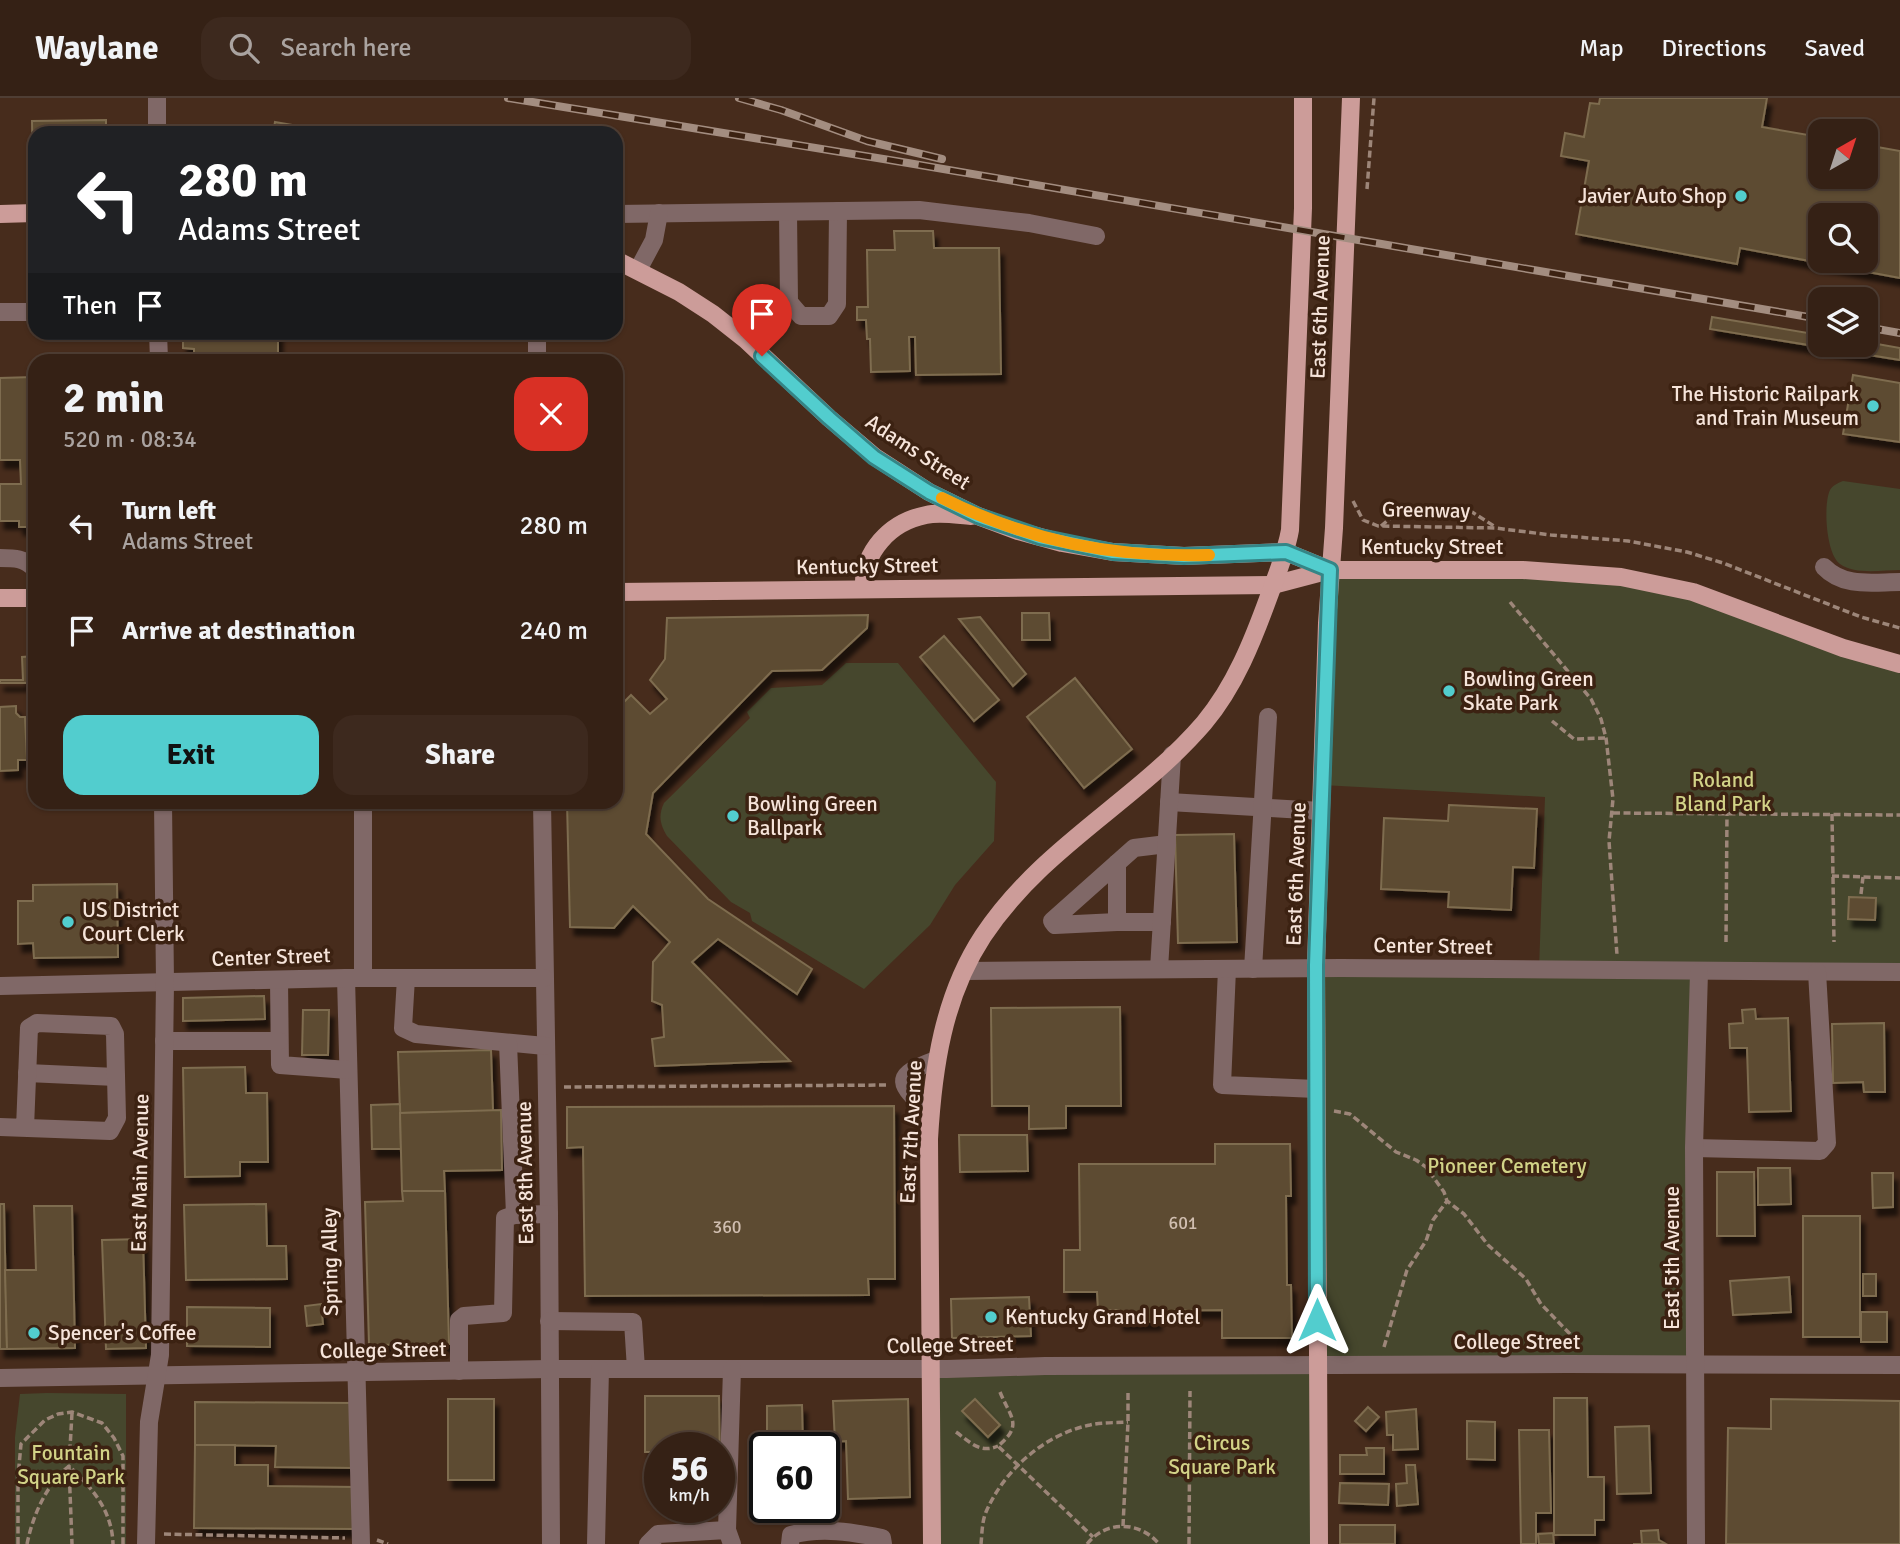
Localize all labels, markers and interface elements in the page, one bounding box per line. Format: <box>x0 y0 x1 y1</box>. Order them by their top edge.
search box <box>201 17 691 80</box>
text: Waylane <box>35 28 159 69</box>
icon: search <box>225 29 263 67</box>
text: Search here <box>281 32 412 64</box>
text: Map <box>1579 33 1624 63</box>
text: Directions <box>1662 33 1767 63</box>
text: Saved <box>1805 33 1865 63</box>
north arrow <box>1808 119 1878 189</box>
map controls <box>1808 119 1878 357</box>
text: 280 m <box>178 150 308 210</box>
icon: left <box>63 154 154 245</box>
place label: Javier Auto Shop <box>1578 183 1727 209</box>
marker: Javier Auto Shop <box>1733 188 1749 204</box>
button: search <box>1808 203 1878 273</box>
text: Adams Street <box>178 210 360 249</box>
street label: East 6th Avenue <box>1304 235 1336 379</box>
pin <box>732 284 792 356</box>
icon: arrive <box>131 287 169 325</box>
button: layers <box>1808 287 1878 357</box>
text: Then <box>63 290 117 322</box>
icon: arrive <box>743 295 781 333</box>
text: 2 min <box>63 373 164 424</box>
button: close <box>514 377 588 451</box>
place label: The Historic Railpark and Train Museum <box>1672 381 1859 431</box>
marker: The Historic Railpark and Train Museum <box>1865 398 1881 414</box>
street label: Adams Street <box>861 408 975 496</box>
text: 520 m · 08:34 <box>63 425 197 454</box>
text: Turn left <box>122 495 216 527</box>
street label: Greenway <box>1382 496 1470 524</box>
icon: left <box>63 507 101 545</box>
text: 280 m <box>519 510 588 542</box>
text: Adams Street <box>122 527 253 556</box>
street label: Kentucky Street <box>1361 534 1503 560</box>
street label: Kentucky Street <box>796 552 938 580</box>
icon: arrive <box>63 612 101 650</box>
text: Arrive at destination <box>122 615 355 647</box>
text: 240 m <box>519 615 588 647</box>
place label: Bowling Green Skate Park <box>1463 666 1594 716</box>
marker: Bowling Green Skate Park <box>1441 683 1457 699</box>
button: Exit <box>63 715 319 795</box>
button: Share <box>333 715 588 795</box>
park label: Roland Bland Park <box>1674 767 1772 817</box>
place label: Bowling Green Ballpark <box>747 791 878 841</box>
street label: East 6th Avenue <box>1280 802 1312 946</box>
marker: Bowling Green Ballpark <box>725 808 741 824</box>
place label: US District Court Clerk <box>82 897 185 947</box>
marker: US District Court Clerk <box>60 914 76 930</box>
street label: Center Street <box>1373 932 1493 960</box>
street label: Center Street <box>211 942 331 972</box>
street label: East 7th Avenue <box>894 1059 928 1205</box>
street label: East Main Avenue <box>126 1093 154 1253</box>
street label: East 8th Avenue <box>511 1101 539 1245</box>
park label: Pioneer Cemetery <box>1427 1153 1587 1179</box>
street label: East 5th Avenue <box>1659 1186 1685 1330</box>
street label: Spring Alley <box>316 1207 344 1316</box>
house number: 601 <box>1168 1212 1198 1234</box>
house number: 360 <box>712 1216 742 1238</box>
position arrow <box>1280 1283 1354 1357</box>
place label: Kentucky Grand Hotel <box>1005 1304 1200 1330</box>
marker: Kentucky Grand Hotel <box>983 1309 999 1325</box>
place label: Spencer's Coffee <box>48 1320 196 1346</box>
marker: Spencer's Coffee <box>26 1325 42 1341</box>
street label: College Street <box>1454 1329 1580 1355</box>
street label: College Street <box>886 1331 1014 1359</box>
street label: College Street <box>319 1336 447 1364</box>
park label: Circus Square Park <box>1168 1430 1276 1480</box>
speed limit sign: 60 <box>749 1432 840 1523</box>
park label: Fountain Square Park <box>17 1440 125 1490</box>
text: 56 <box>671 1447 708 1490</box>
text: km/h <box>669 1484 710 1506</box>

